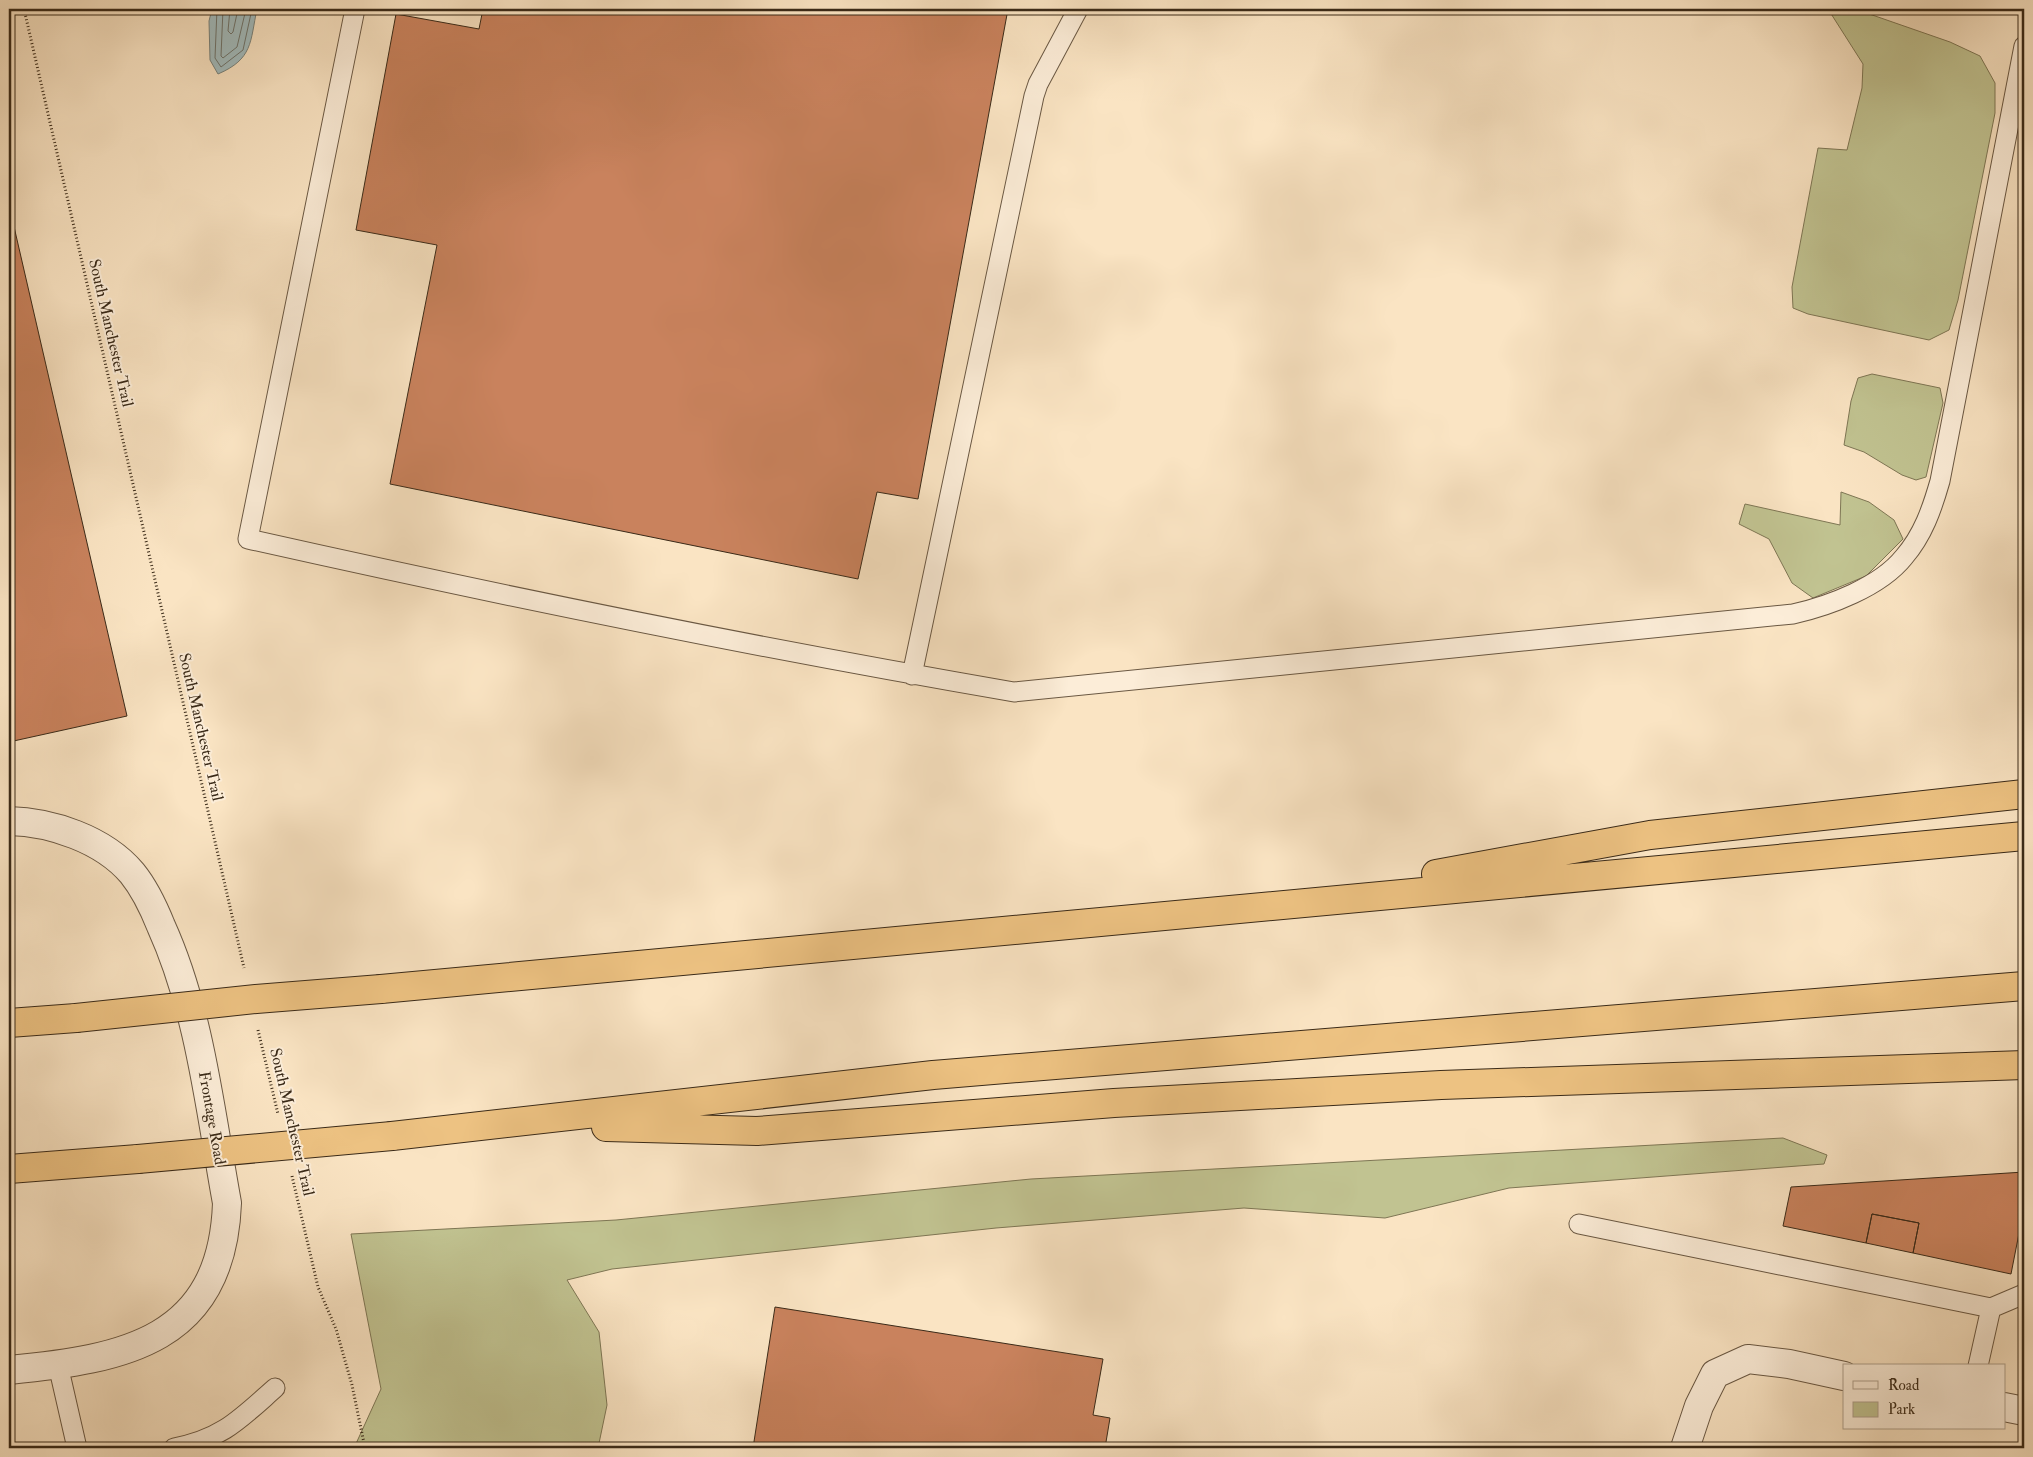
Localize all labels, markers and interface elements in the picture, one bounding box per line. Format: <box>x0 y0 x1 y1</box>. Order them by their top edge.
street label: South Manchester Trail <box>84 257 138 409</box>
street label: South Manchester Trail <box>174 651 228 803</box>
street label: South Manchester Trail <box>265 1046 319 1198</box>
street label: Frontage Road <box>194 1070 230 1166</box>
legend <box>1843 1364 2006 1430</box>
text: Road <box>1888 1376 1920 1395</box>
text: Park <box>1888 1400 1915 1419</box>

